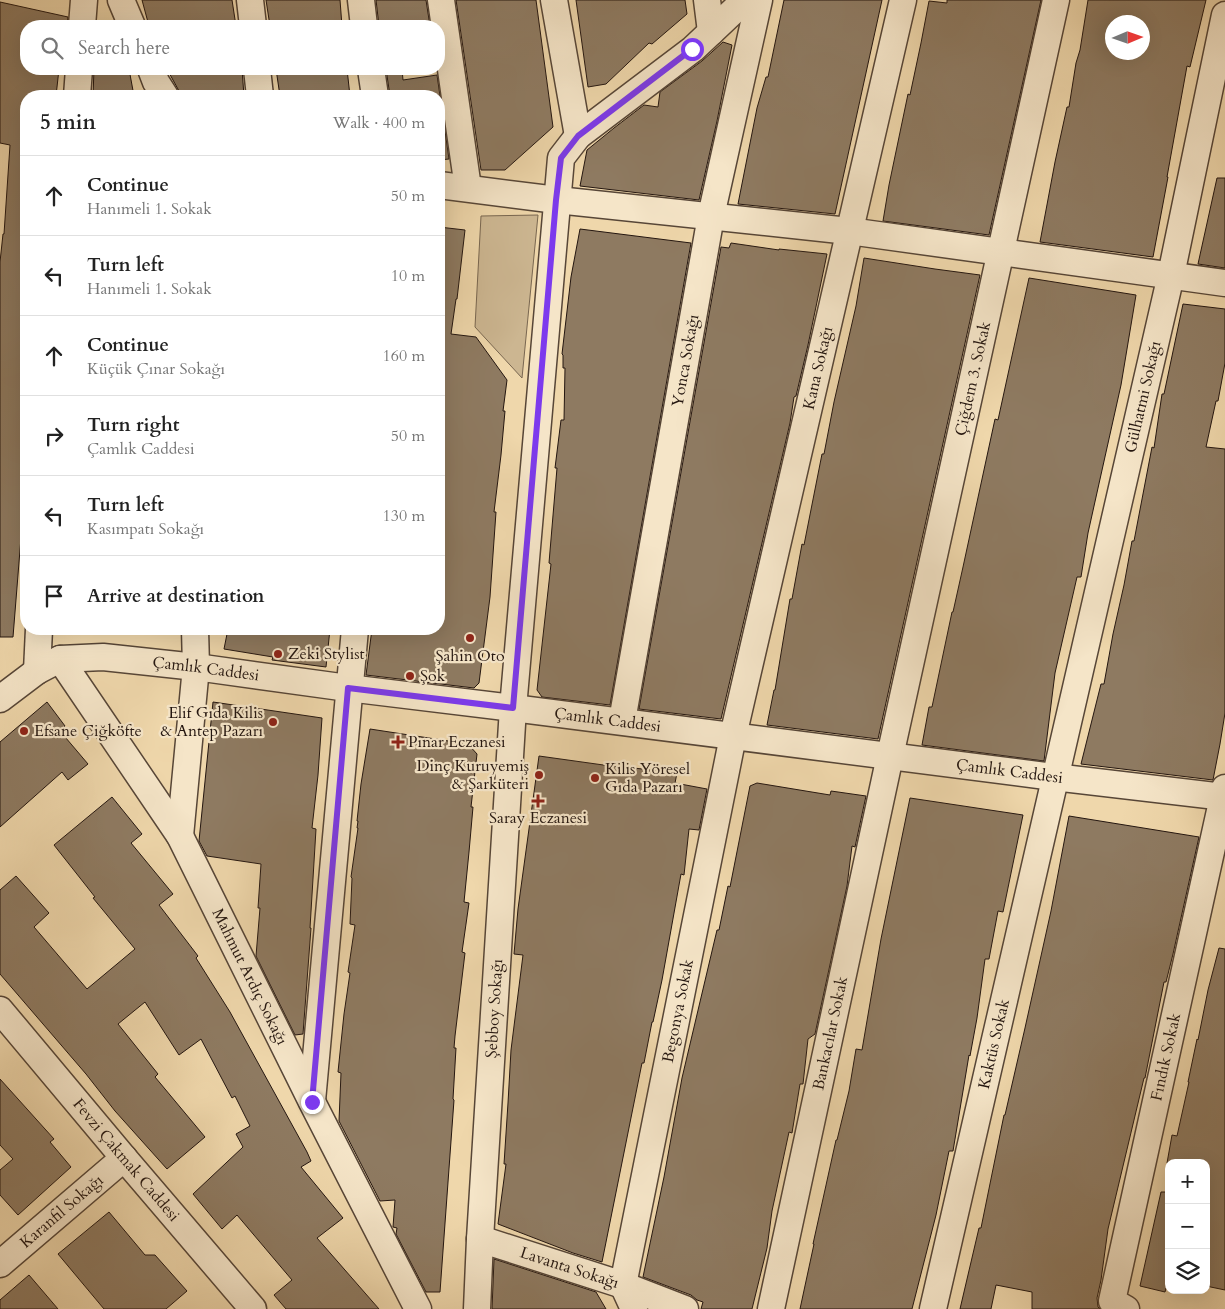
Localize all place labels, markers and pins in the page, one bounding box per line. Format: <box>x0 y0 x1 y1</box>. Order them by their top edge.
marker: Şahin Oto <box>464 632 476 644</box>
place label: Zeki Stylist <box>288 643 365 665</box>
place label: Şahin Oto <box>435 645 505 667</box>
marker: Zeki Stylist <box>272 648 284 660</box>
place label: Şok <box>420 665 446 687</box>
marker: Şok <box>404 670 416 682</box>
place label: Elif Gıda Kilis & Antep Pazarı <box>160 702 263 742</box>
marker: Elif Gıda Kilis & Antep Pazarı <box>267 716 279 728</box>
place label: Efsane Çiğköfte <box>34 720 142 742</box>
marker: Efsane Çiğköfte <box>18 725 30 737</box>
place label: Pınar Eczanesi <box>408 731 506 753</box>
marker: Pınar Eczanesi <box>392 736 404 748</box>
place label: Dinç Kuruyemiş & Şarküteri <box>416 755 530 795</box>
place label: Kilis Yöresel Gıda Pazarı <box>605 758 690 798</box>
marker: Dinç Kuruyemiş & Şarküteri <box>533 769 545 781</box>
marker: Kilis Yöresel Gıda Pazarı <box>589 772 601 784</box>
marker: Saray Eczanesi <box>532 795 544 807</box>
place label: Saray Eczanesi <box>489 807 587 829</box>

